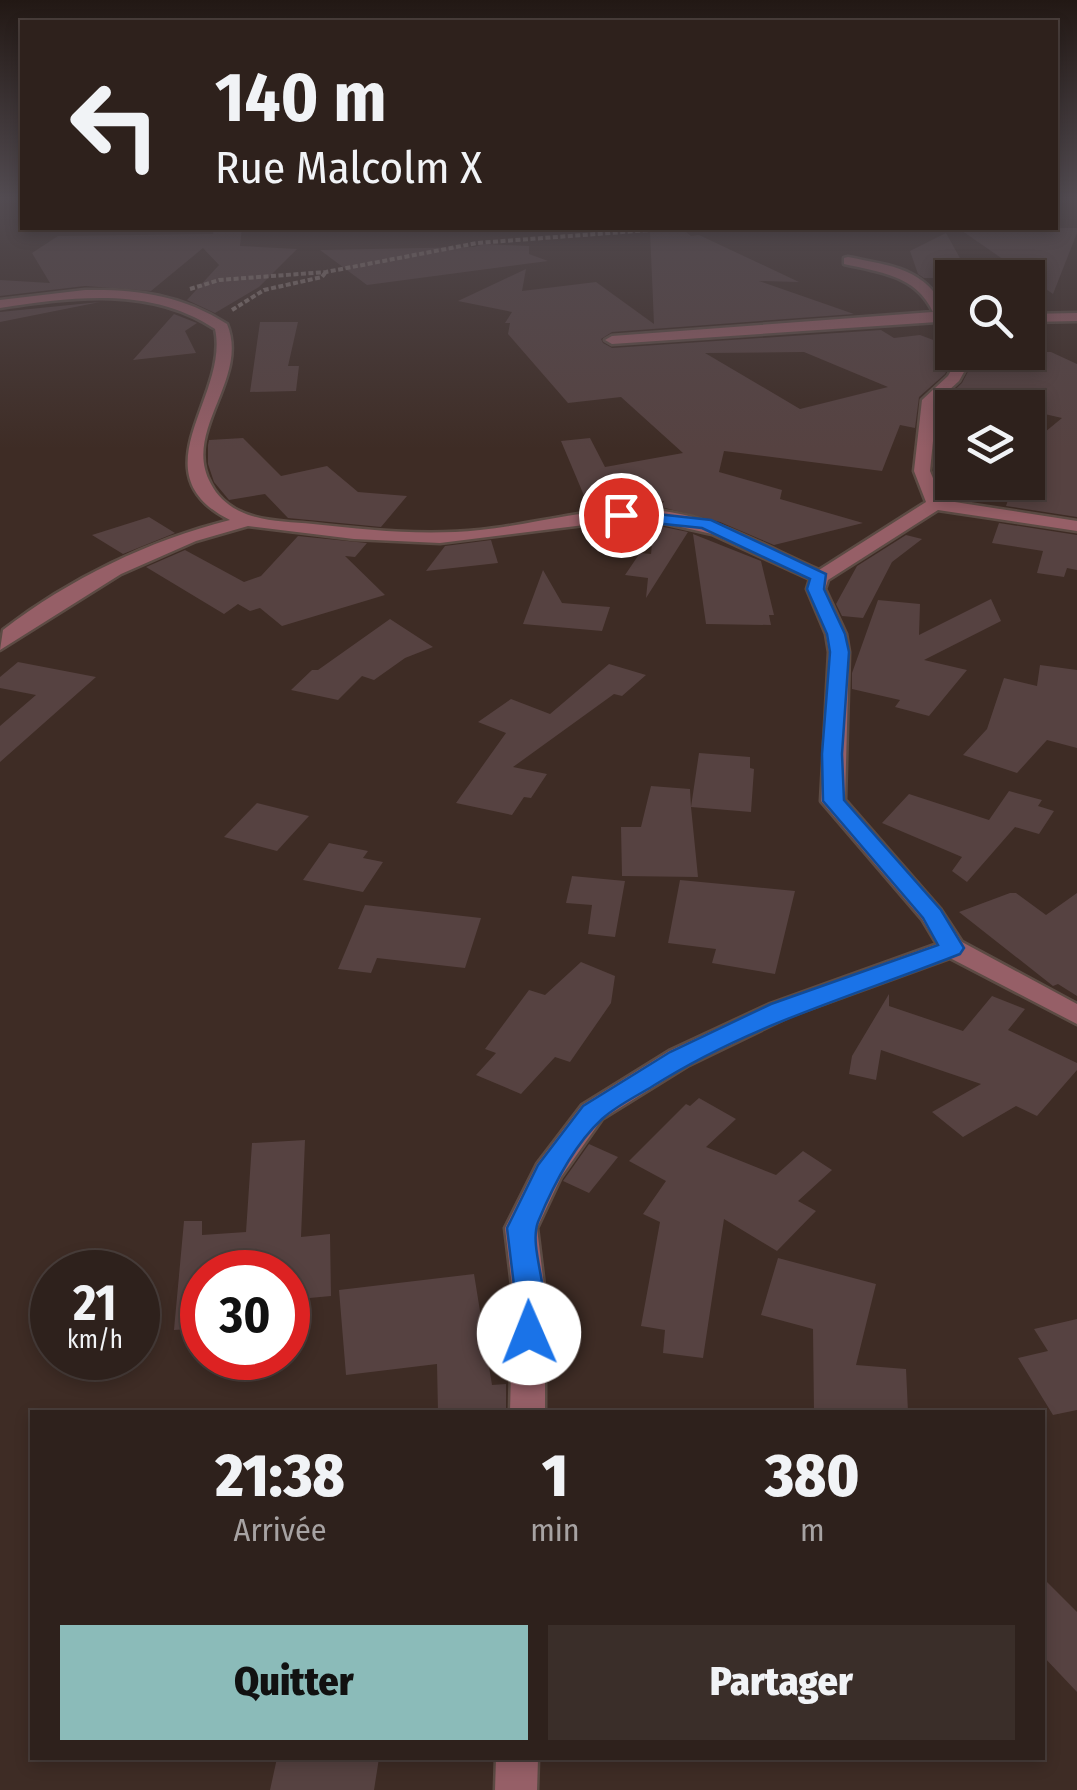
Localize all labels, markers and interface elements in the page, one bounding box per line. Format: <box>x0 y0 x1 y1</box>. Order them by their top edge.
text: 140 m <box>215 56 387 140</box>
icon: left <box>50 60 180 190</box>
text: Rue Malcolm X <box>215 141 482 195</box>
map controls <box>935 260 1045 500</box>
button: search <box>935 260 1045 370</box>
button: layers <box>935 390 1045 500</box>
pin <box>579 473 664 558</box>
icon: arrive <box>594 488 649 543</box>
speed limit sign: 30 <box>180 1250 310 1380</box>
text: 21 <box>73 1273 117 1333</box>
position arrow <box>477 1281 581 1385</box>
text: km/h <box>67 1325 123 1355</box>
text: 21:38 <box>216 1440 345 1512</box>
text: 1 <box>542 1440 568 1512</box>
text: 380 <box>765 1440 860 1512</box>
text: Arrivée <box>234 1511 327 1549</box>
text: min <box>530 1511 580 1549</box>
text: m <box>800 1511 825 1549</box>
button: Quitter <box>60 1625 528 1740</box>
button: Partager <box>548 1625 1015 1740</box>

